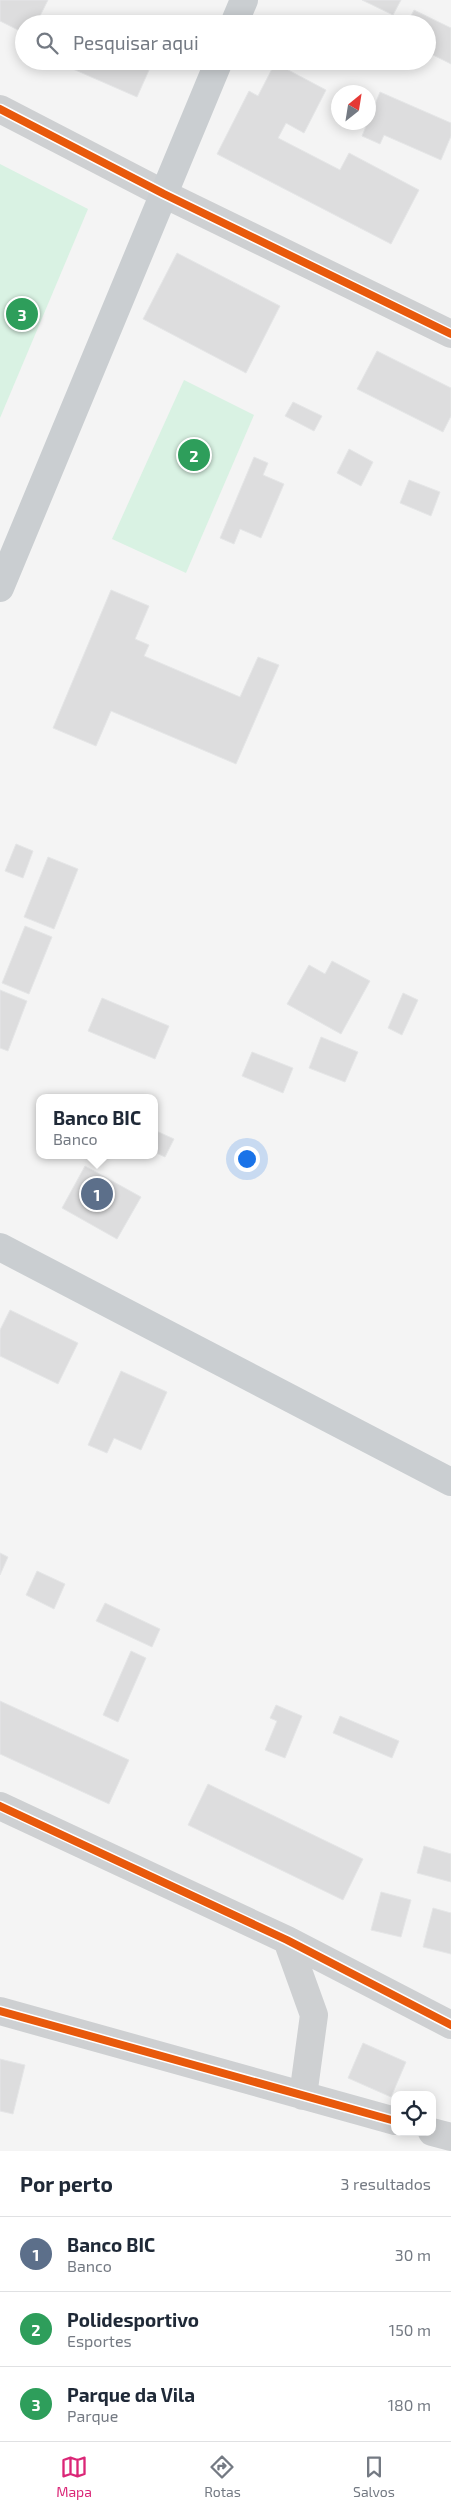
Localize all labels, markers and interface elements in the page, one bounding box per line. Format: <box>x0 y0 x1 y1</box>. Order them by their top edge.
search box <box>15 15 436 70</box>
icon: search <box>33 29 61 57</box>
text: Pesquisar aqui <box>73 31 199 54</box>
north arrow <box>331 85 376 130</box>
pin: 3 <box>6 295 38 333</box>
pin: 2 <box>178 436 210 474</box>
popup <box>36 1094 158 1159</box>
text: Banco BIC <box>53 1106 141 1129</box>
text: Banco <box>53 1129 98 1148</box>
your location <box>234 1146 260 1172</box>
pin: 1 <box>81 1175 113 1213</box>
map controls <box>391 2091 436 2136</box>
button: locate <box>391 2091 436 2136</box>
text: Por perto <box>20 2171 113 2196</box>
text: 3 resultados <box>341 2174 431 2193</box>
text: Banco BIC <box>67 2233 155 2256</box>
text: 1 <box>33 2245 39 2264</box>
text: 30 m <box>395 2245 431 2264</box>
text: Banco <box>67 2256 112 2275</box>
text: Polidesportivo <box>67 2308 199 2331</box>
text: 2 <box>31 2320 41 2339</box>
text: 150 m <box>389 2320 431 2339</box>
text: Esportes <box>67 2331 132 2350</box>
text: Parque da Vila <box>67 2383 195 2406</box>
text: 3 <box>31 2395 41 2414</box>
text: 180 m <box>388 2395 431 2414</box>
text: Parque <box>67 2406 118 2425</box>
tab: Mapa <box>56 2453 92 2500</box>
tab: Rotas <box>204 2453 241 2500</box>
tab: Salvos <box>353 2453 395 2500</box>

